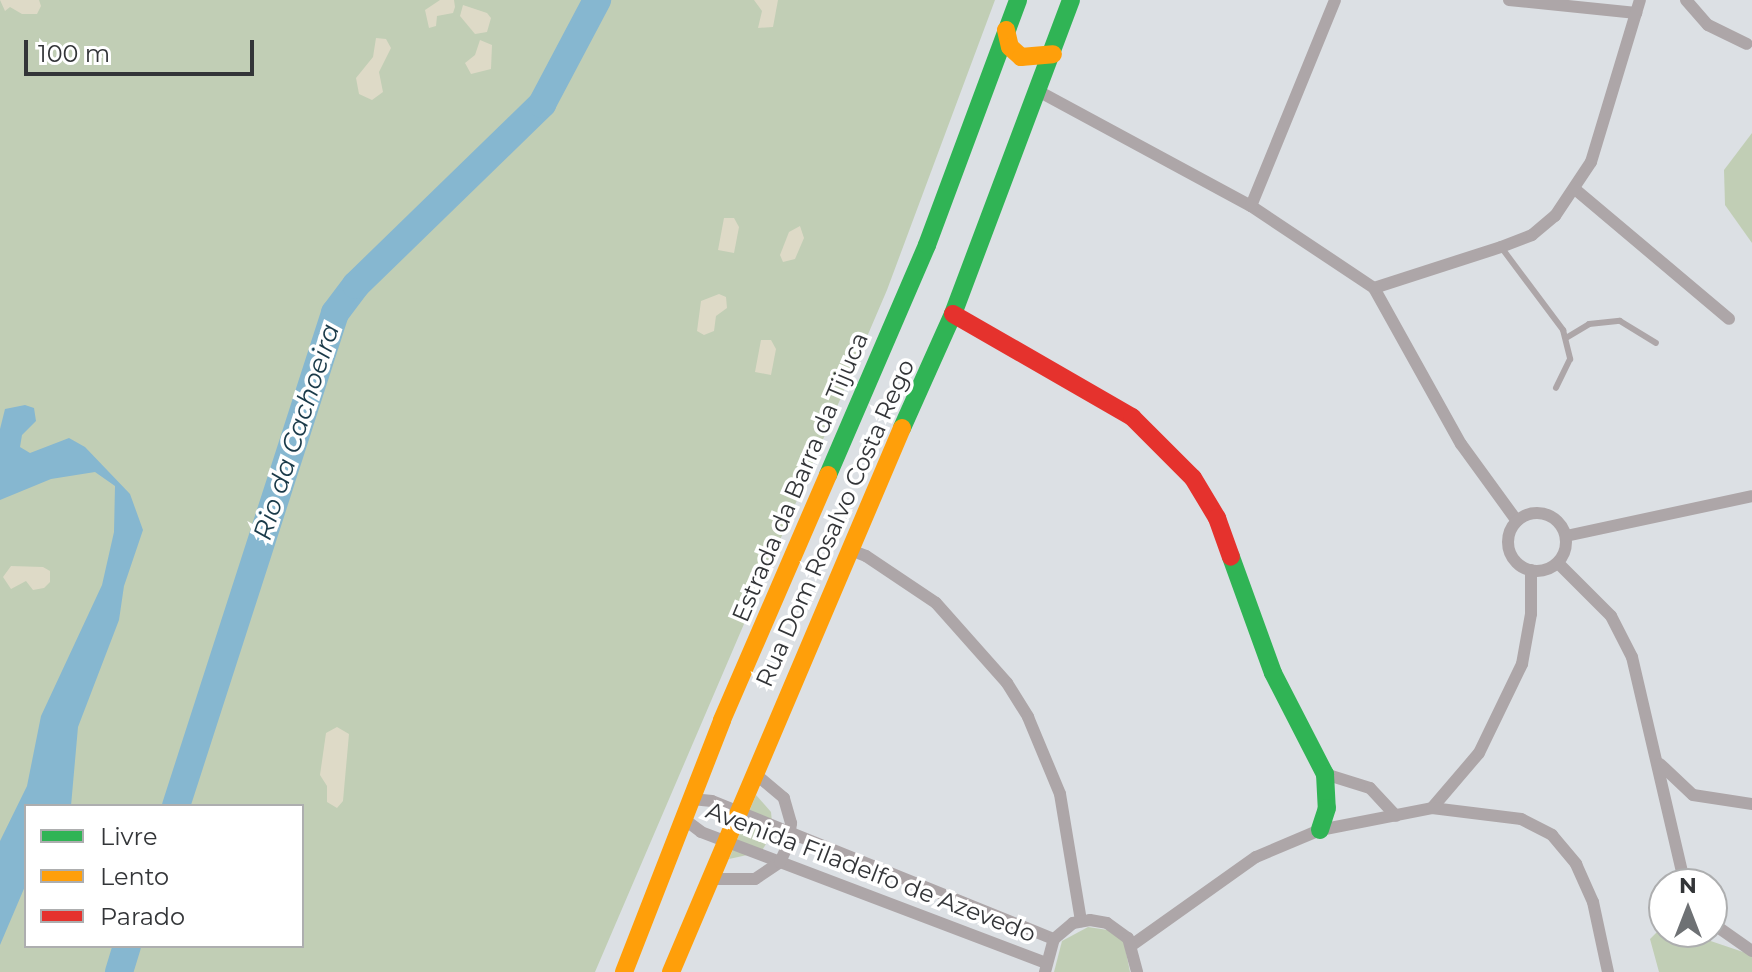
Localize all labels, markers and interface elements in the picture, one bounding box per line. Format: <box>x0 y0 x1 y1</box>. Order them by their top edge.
scale bar <box>28 24 258 74</box>
text: 100 m <box>38 39 110 68</box>
water label: Rio da Cachoeira <box>247 320 347 544</box>
street label: Estrada da Barra da Tijuca <box>726 328 874 626</box>
street label: Rua Dom Rosalvo Costa Rego <box>750 355 920 691</box>
street label: Avenida Filadelfo de Azevedo <box>702 796 1040 948</box>
legend <box>24 804 304 948</box>
text: Livre <box>100 822 157 851</box>
text: Lento <box>100 862 169 891</box>
north arrow <box>1648 868 1728 948</box>
text: N <box>1679 872 1697 899</box>
text: Parado <box>100 902 185 931</box>

